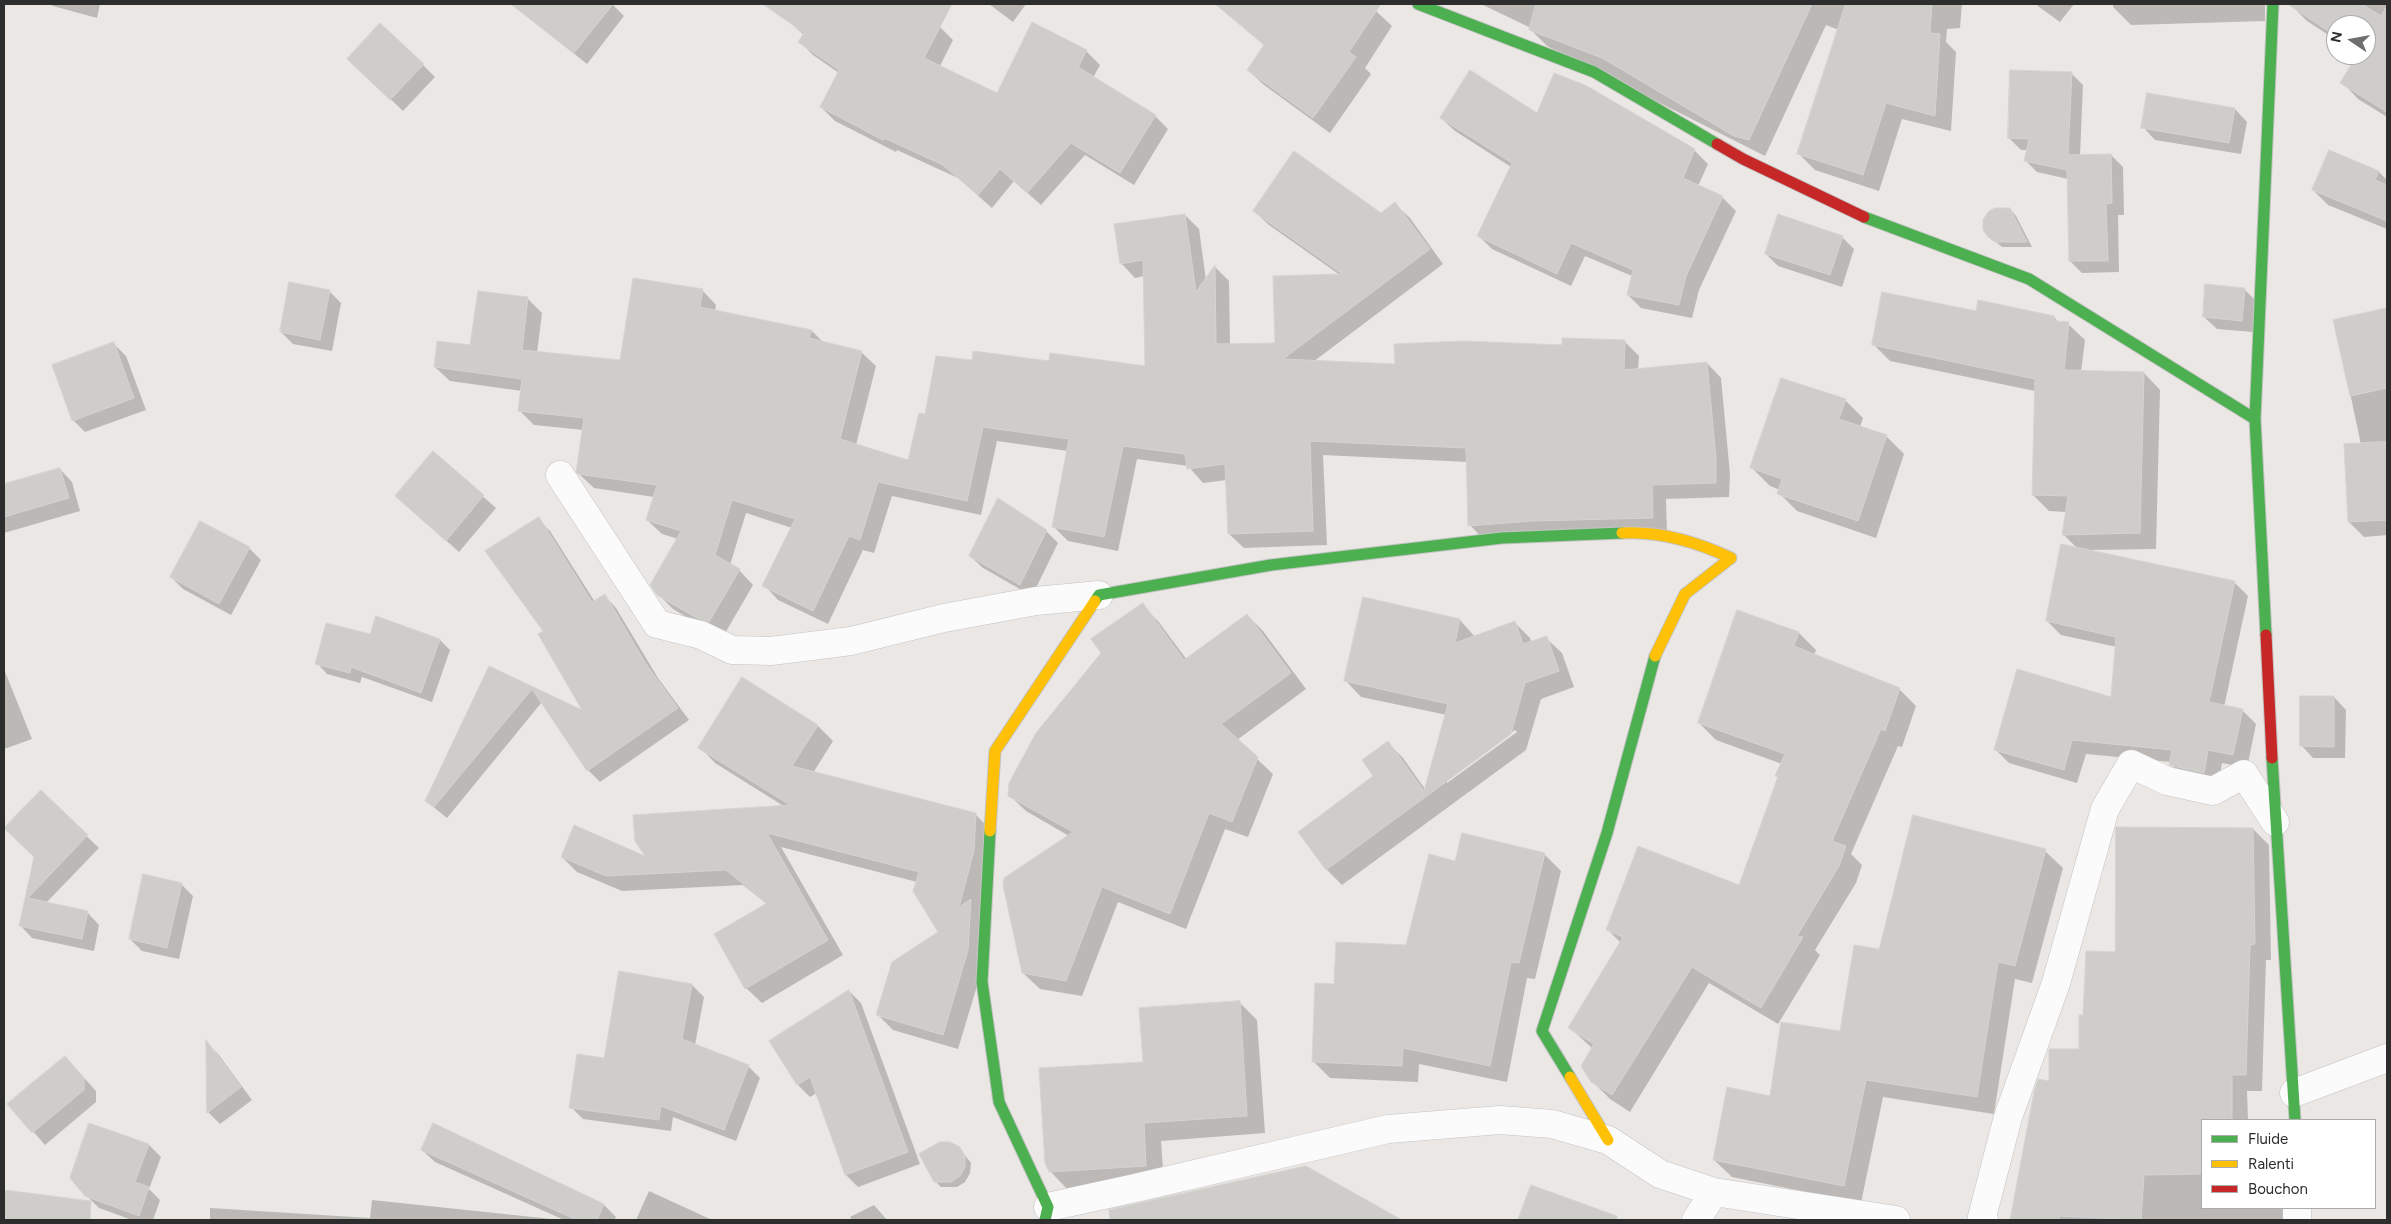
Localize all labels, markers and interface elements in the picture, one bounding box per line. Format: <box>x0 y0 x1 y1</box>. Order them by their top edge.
north arrow <box>2326 15 2376 65</box>
text: N <box>2327 30 2346 44</box>
legend <box>2201 1119 2376 1209</box>
text: Fluide <box>2248 1130 2288 1148</box>
text: Ralenti <box>2248 1155 2294 1173</box>
text: Bouchon <box>2248 1180 2308 1198</box>

